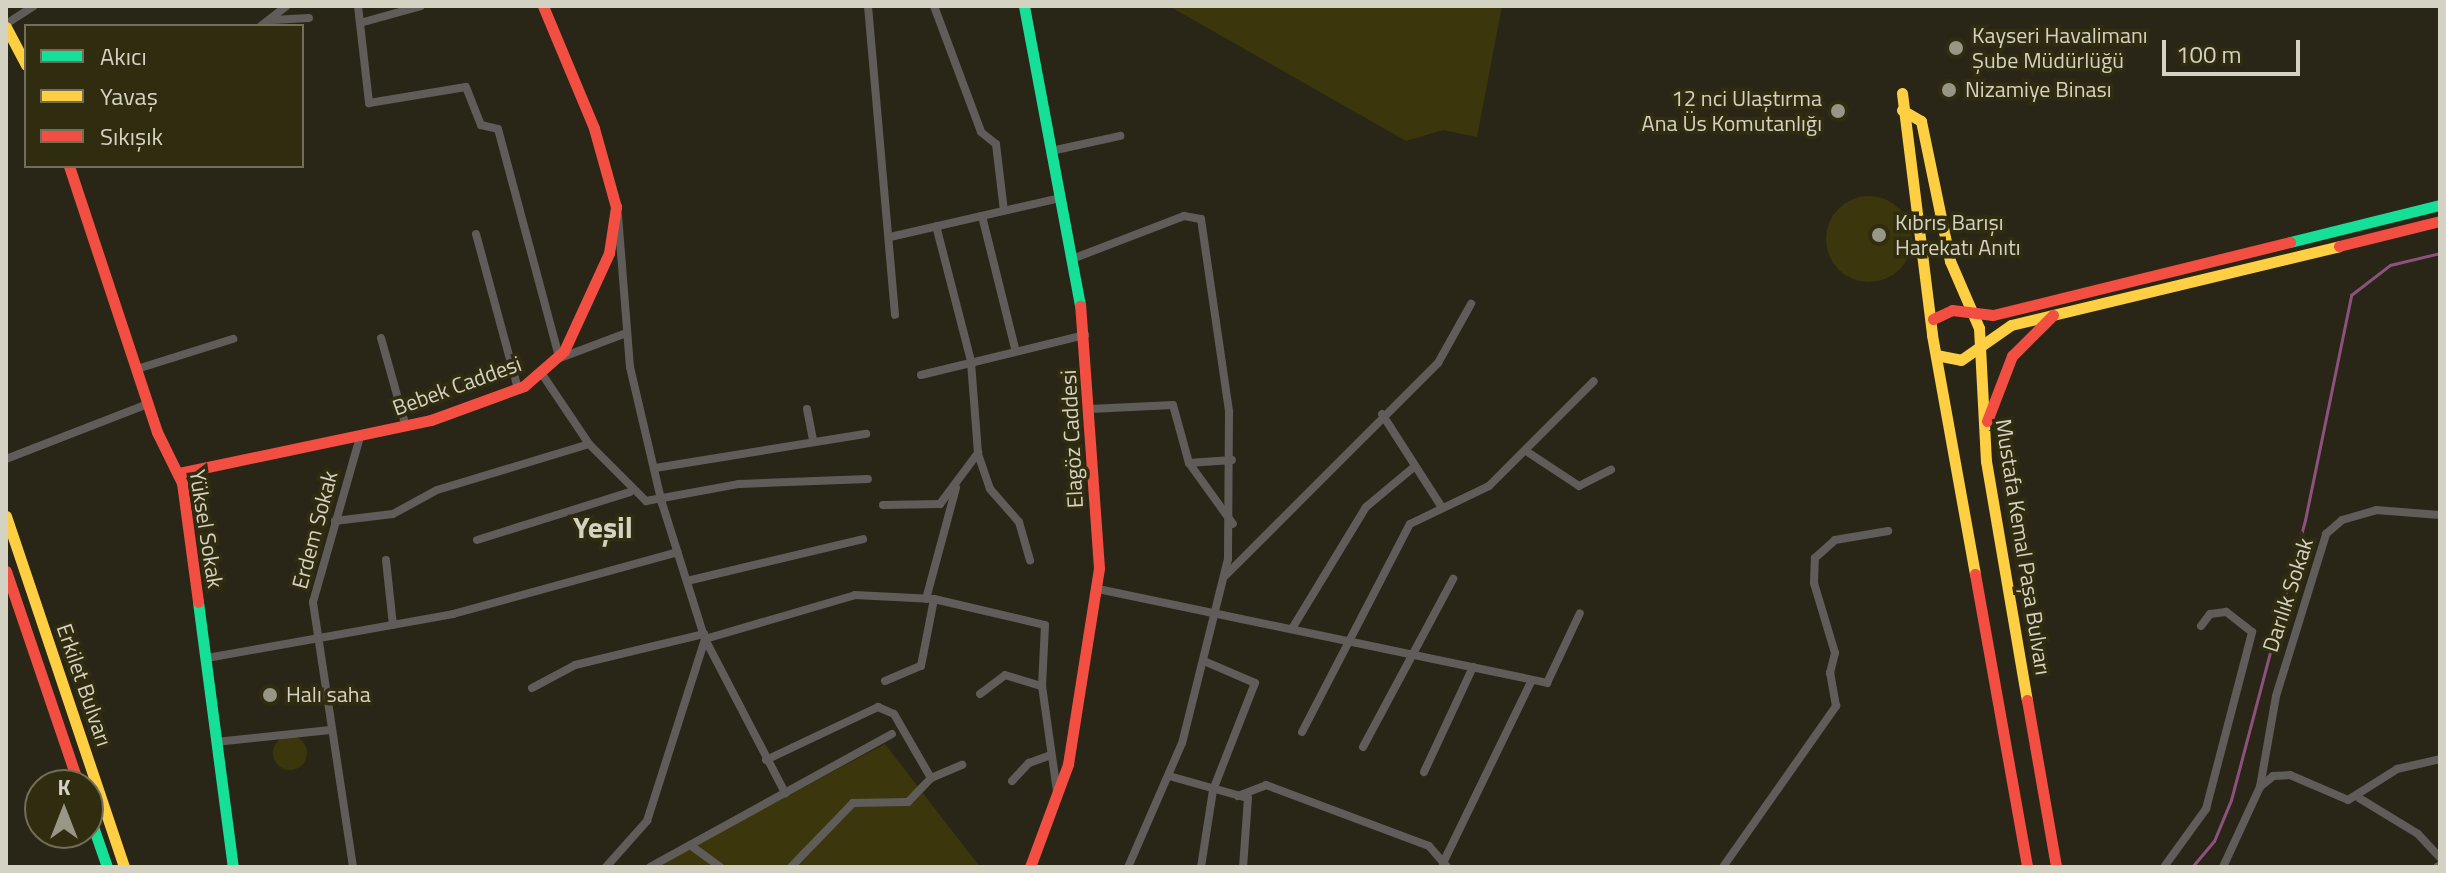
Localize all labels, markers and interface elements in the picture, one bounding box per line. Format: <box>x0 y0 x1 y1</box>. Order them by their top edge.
place label: Kayseri Havalimanı Şube Müdürlüğü <box>1972 22 2148 74</box>
legend <box>24 24 304 168</box>
scale bar <box>2166 24 2304 74</box>
text: 100 m <box>2176 36 2242 72</box>
text: Akıcı <box>100 38 147 74</box>
marker: Kayseri Havalimanı Şube Müdürlüğü <box>1947 39 1965 57</box>
place label: Nizamiye Binası <box>1965 77 2112 103</box>
text: Yavaş <box>100 78 158 114</box>
marker: Nizamiye Binası <box>1940 81 1958 99</box>
place label: 12 nci Ulaştırma Ana Üs Komutanlığı <box>1642 85 1822 136</box>
marker: 12 nci Ulaştırma Ana Üs Komutanlığı <box>1829 102 1847 120</box>
text: Sıkışık <box>100 118 163 154</box>
place label: Kıbrıs Barışı Harekatı Anıtı <box>1895 209 2021 260</box>
marker: Kıbrıs Barışı Harekatı Anıtı <box>1870 226 1888 244</box>
street label: Bebek Caddesi <box>389 350 525 422</box>
street label: Elagöz Caddesi <box>1055 369 1089 509</box>
street label: Mustafa Kemal Paşa Bulvarı <box>1990 417 2056 677</box>
street label: Yüksel Sokak <box>184 468 228 590</box>
street label: Erdem Sokak <box>287 468 343 592</box>
district label: Yeşil <box>573 509 633 545</box>
street label: Darılık Sokak <box>2257 535 2319 655</box>
street label: Erkilet Bulvarı <box>51 620 117 750</box>
place label: Halı saha <box>286 682 371 708</box>
marker: Halı saha <box>261 686 279 704</box>
north arrow <box>24 769 104 849</box>
text: K <box>57 770 71 804</box>

